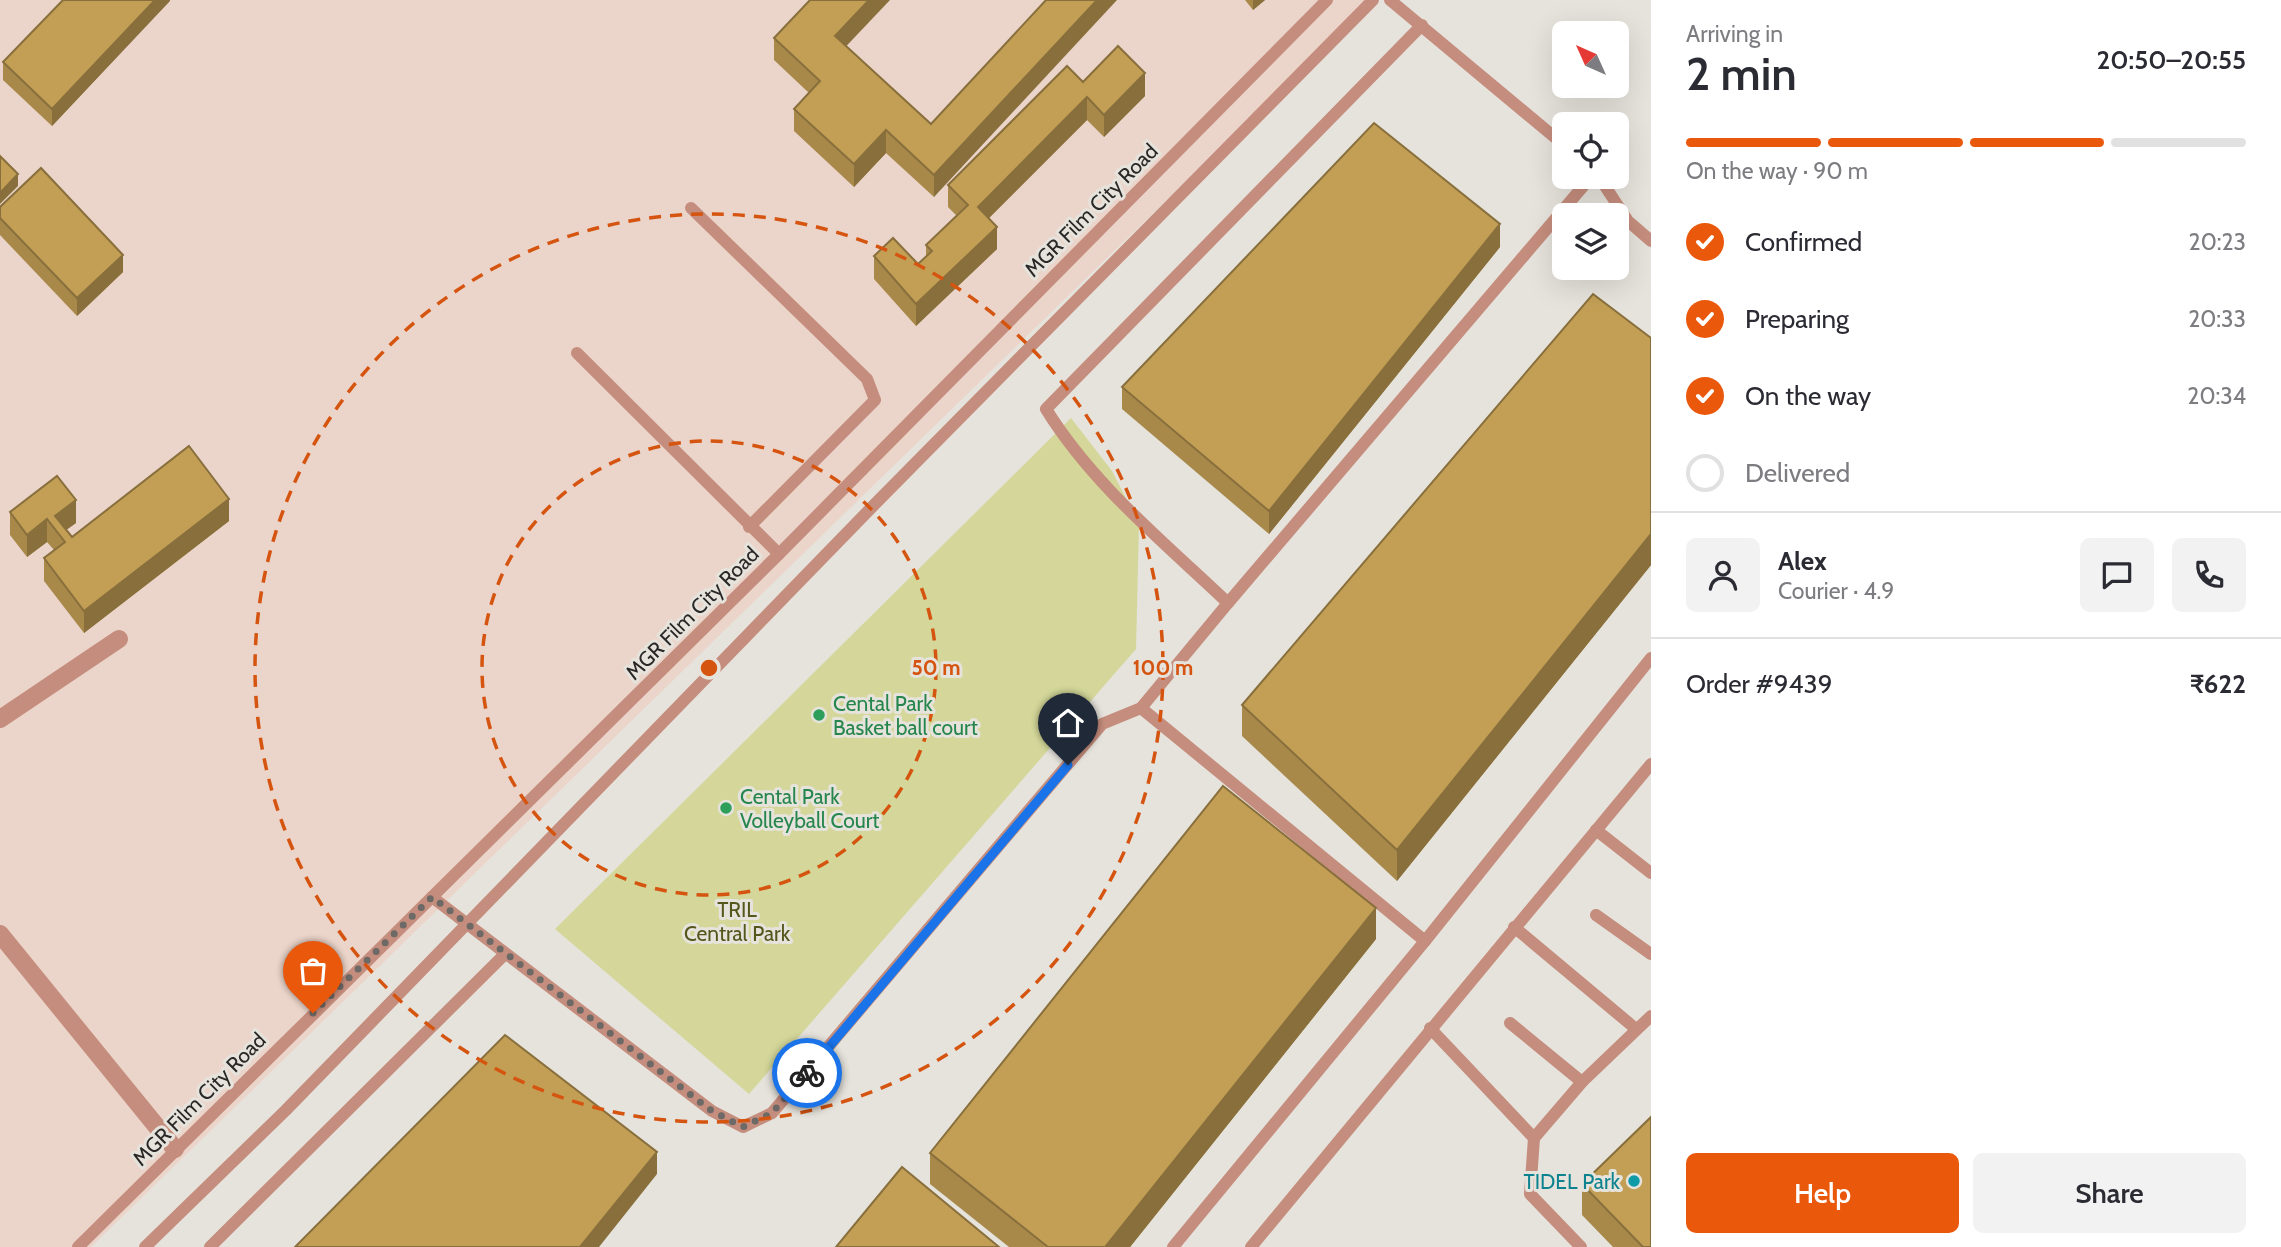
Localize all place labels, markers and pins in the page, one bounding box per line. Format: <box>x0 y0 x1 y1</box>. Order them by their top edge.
centre of rings <box>697 656 721 680</box>
place label: Cental Park Basket ball court <box>833 691 978 740</box>
pin <box>1038 693 1098 765</box>
marker: Cental Park Basket ball court <box>811 707 827 723</box>
place label: Cental Park Volleyball Court <box>740 784 879 833</box>
marker: Cental Park Volleyball Court <box>718 800 734 816</box>
pin <box>283 941 343 1013</box>
place label: TIDEL Park <box>1523 1169 1621 1194</box>
marker: TIDEL Park <box>1626 1173 1642 1189</box>

